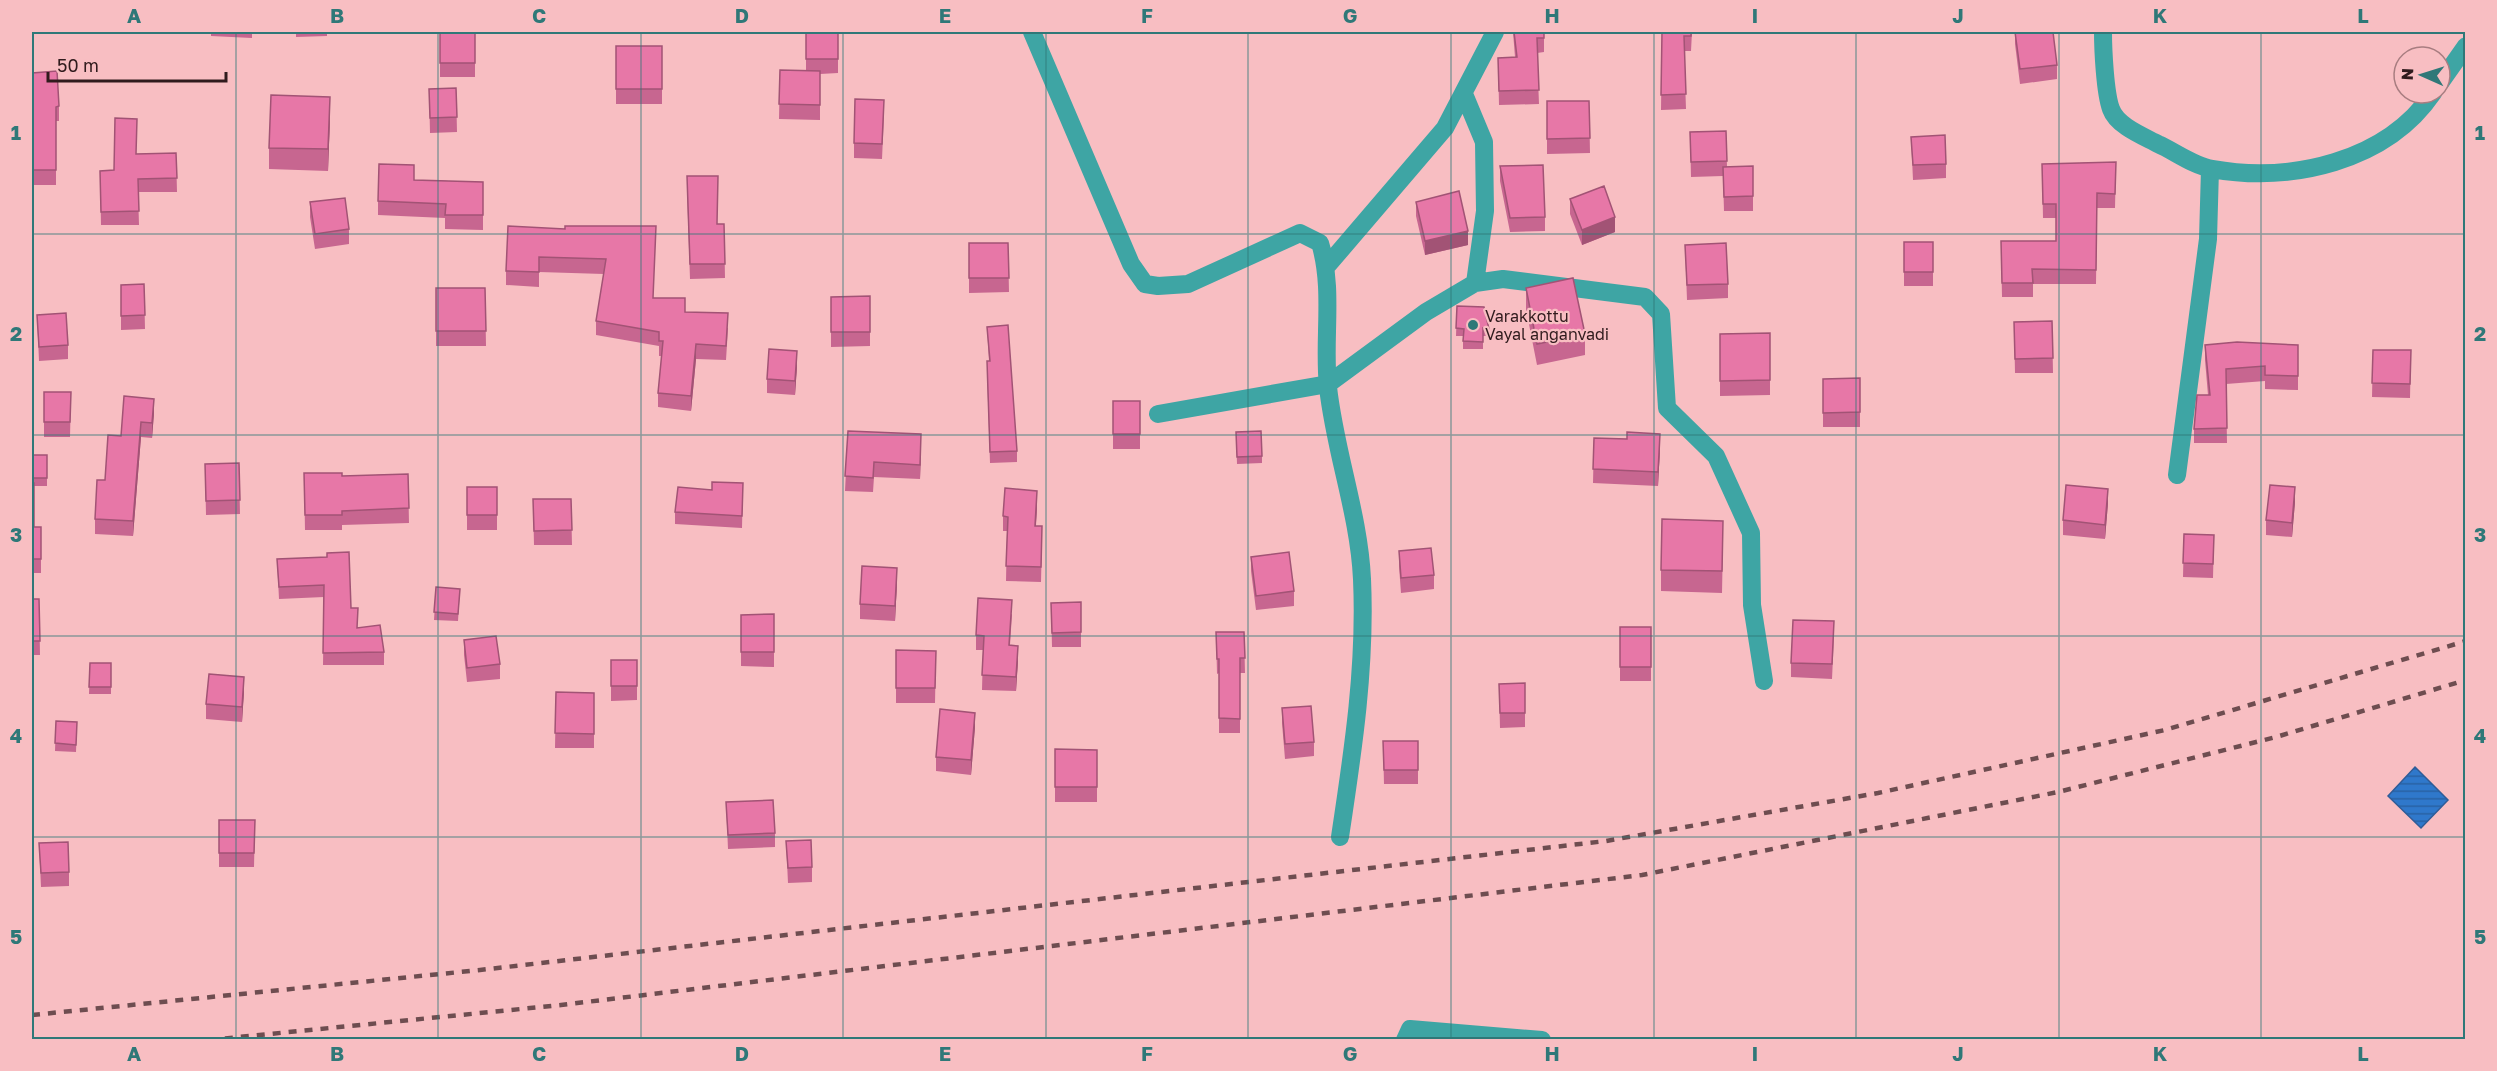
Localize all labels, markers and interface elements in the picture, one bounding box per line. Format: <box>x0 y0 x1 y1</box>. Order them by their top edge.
text: A <box>127 3 141 27</box>
text: B <box>330 3 344 27</box>
text: C <box>532 3 546 27</box>
text: D <box>735 3 749 27</box>
text: E <box>939 3 951 27</box>
text: F <box>1141 3 1153 27</box>
text: G <box>1343 3 1357 27</box>
text: H <box>1544 3 1560 27</box>
text: I <box>1752 3 1758 27</box>
text: J <box>1952 3 1964 27</box>
text: K <box>2153 3 2168 27</box>
text: L <box>2357 3 2369 27</box>
scale bar <box>48 45 226 83</box>
north arrow <box>2392 45 2452 105</box>
text: 50 m <box>57 54 99 76</box>
text: N <box>2397 68 2417 81</box>
text: 1 <box>11 120 21 144</box>
text: 1 <box>2475 120 2485 144</box>
place label: Varakkottu Vayal anganvadi <box>1485 306 1609 344</box>
marker: Varakkottu Vayal anganvadi <box>1466 318 1480 332</box>
text: 2 <box>10 321 22 345</box>
text: 2 <box>2474 321 2486 345</box>
text: 3 <box>10 522 22 546</box>
text: 3 <box>2474 522 2486 546</box>
text: 4 <box>10 723 22 747</box>
text: 4 <box>2474 723 2486 747</box>
text: 5 <box>10 924 22 948</box>
text: 5 <box>2474 924 2486 948</box>
text: A <box>127 1041 141 1065</box>
text: B <box>330 1041 344 1065</box>
text: C <box>532 1041 546 1065</box>
text: D <box>735 1041 749 1065</box>
text: E <box>939 1041 951 1065</box>
text: F <box>1141 1041 1153 1065</box>
text: G <box>1343 1041 1357 1065</box>
text: H <box>1544 1041 1560 1065</box>
text: I <box>1752 1041 1758 1065</box>
text: J <box>1952 1041 1964 1065</box>
text: K <box>2153 1041 2168 1065</box>
text: L <box>2357 1041 2369 1065</box>

